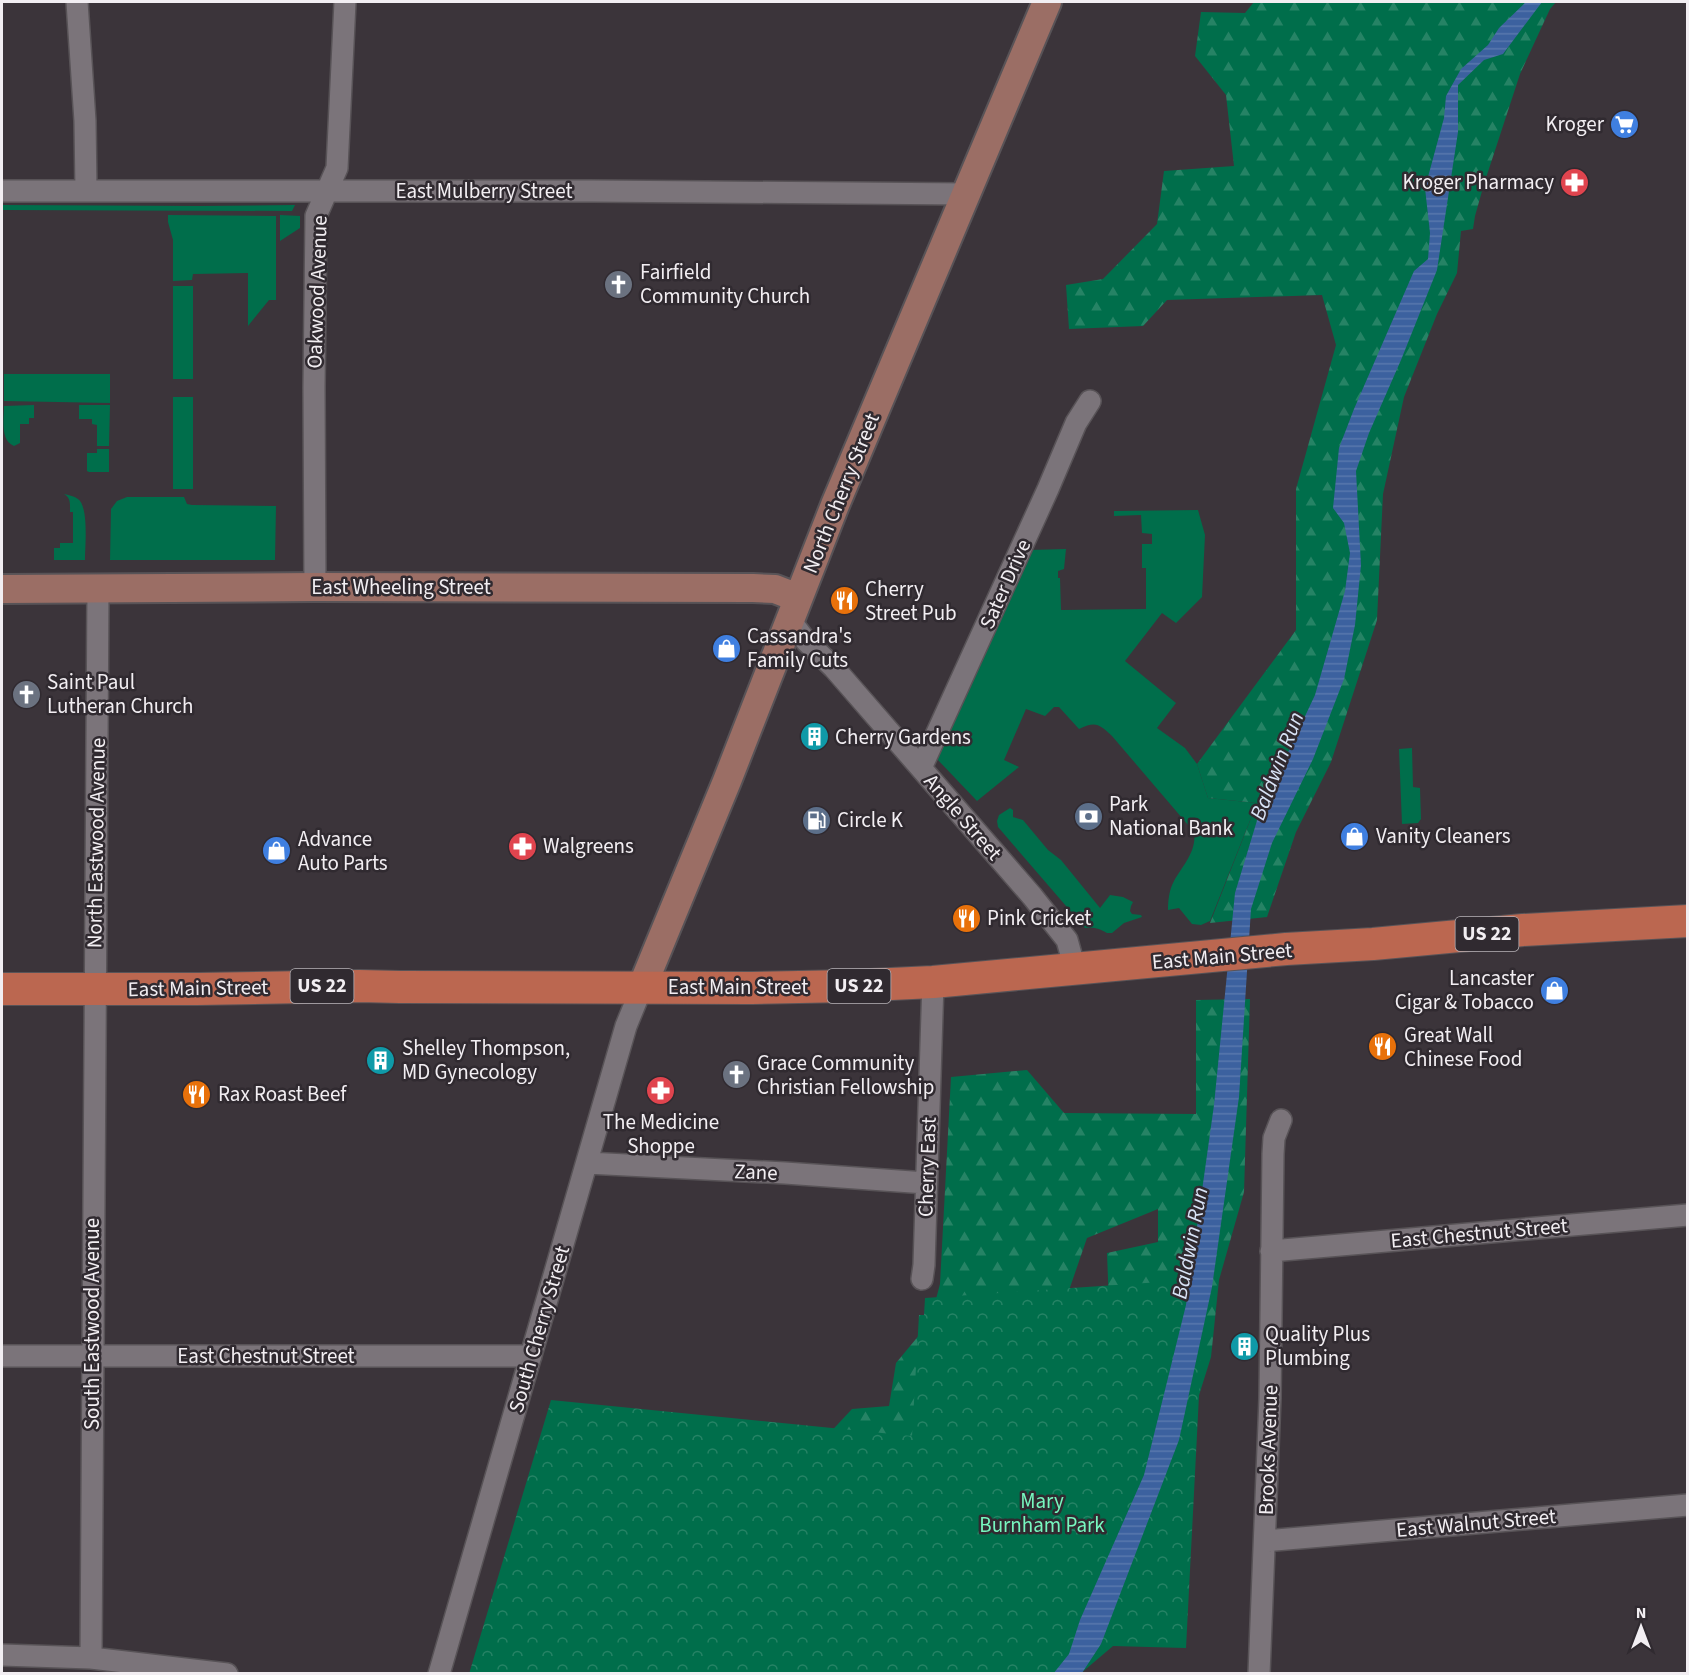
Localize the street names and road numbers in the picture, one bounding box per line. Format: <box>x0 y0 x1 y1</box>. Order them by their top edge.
street label: East Mulberry Street <box>395 176 573 206</box>
street label: Oakwood Avenue <box>299 215 335 369</box>
street label: North Cherry Street <box>795 408 887 578</box>
street label: Sater Drive <box>972 534 1038 634</box>
street label: East Wheeling Street <box>311 572 491 602</box>
street label: North Eastwood Avenue <box>79 738 113 948</box>
street label: Angle Street <box>917 767 1009 867</box>
road number: US 22 <box>1456 917 1518 951</box>
street label: East Main Street <box>1151 935 1293 977</box>
road number: US 22 <box>290 969 354 1003</box>
road number: US 22 <box>828 969 890 1003</box>
street label: East Main Street <box>127 972 269 1004</box>
street label: East Main Street <box>668 972 808 1002</box>
street label: Cherry East <box>910 1116 944 1218</box>
street label: Zane <box>734 1156 778 1188</box>
street label: East Chestnut Street <box>1389 1210 1569 1256</box>
street label: South Eastwood Avenue <box>77 1218 107 1430</box>
street label: South Cherry Street <box>501 1242 577 1416</box>
street label: East Chestnut Street <box>177 1341 355 1371</box>
street label: Brooks Avenue <box>1251 1384 1285 1516</box>
street label: East Walnut Street <box>1395 1501 1557 1545</box>

